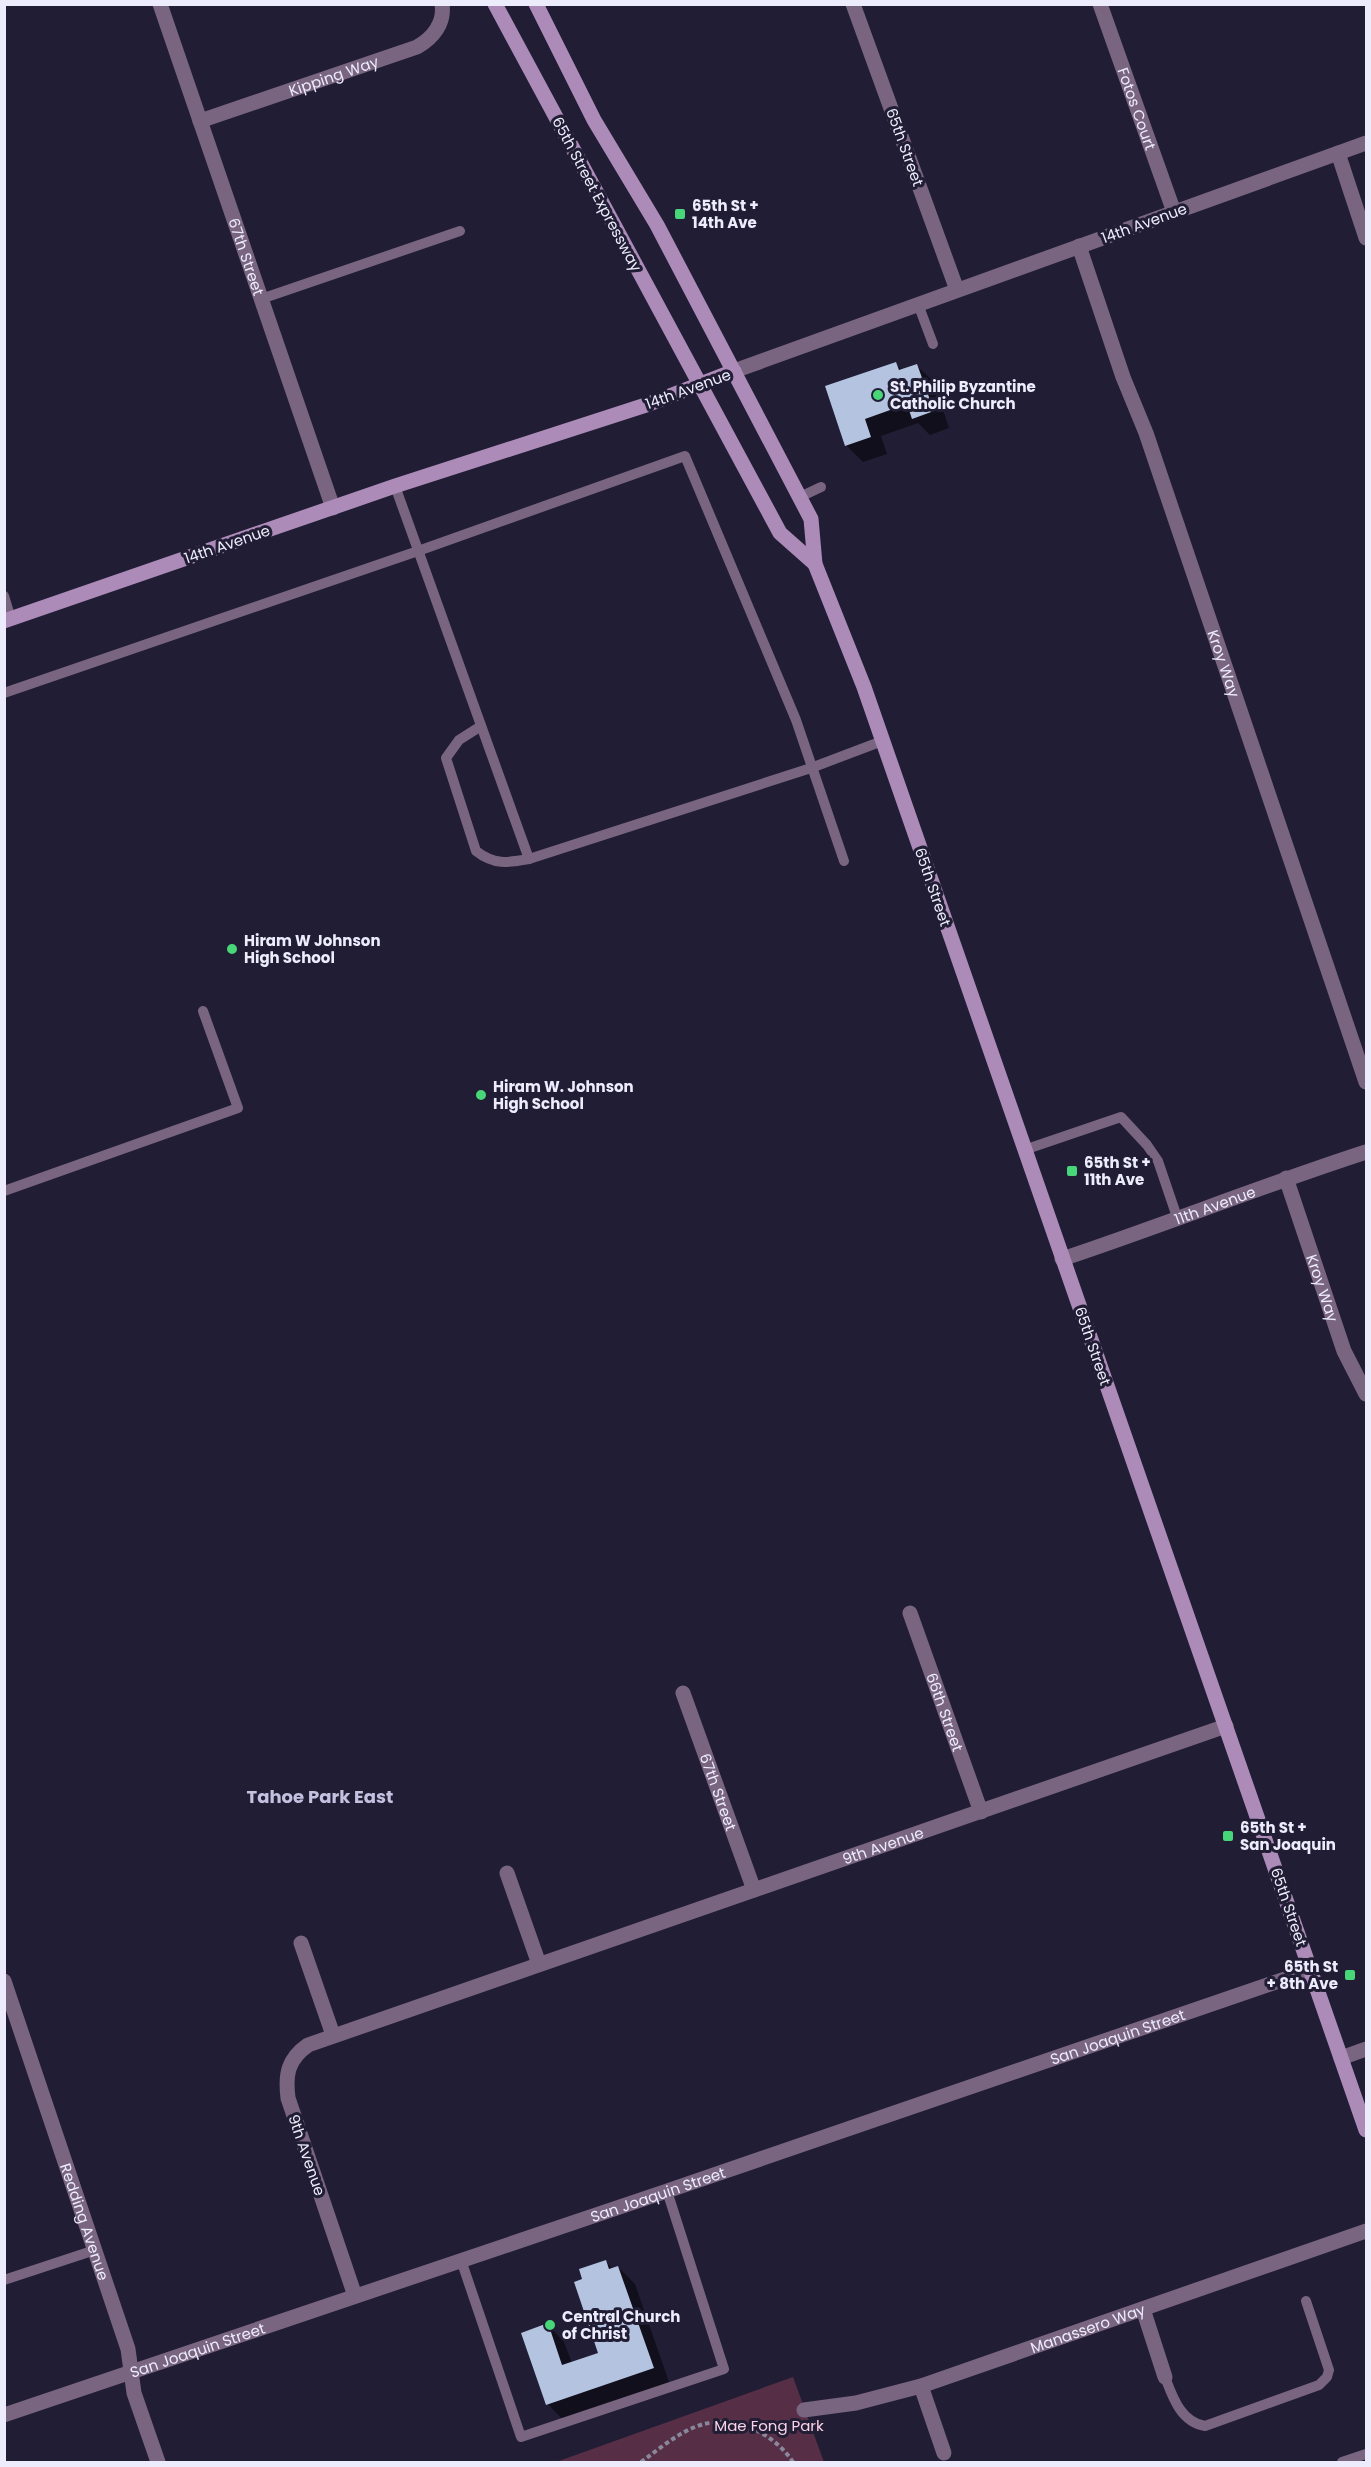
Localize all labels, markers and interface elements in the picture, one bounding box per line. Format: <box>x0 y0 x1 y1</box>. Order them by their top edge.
street label: Kipping Way <box>286 50 382 101</box>
street label: Fotos Court <box>1113 65 1162 153</box>
street label: 65th Street <box>881 105 929 189</box>
street label: 65th Street Expressway <box>547 113 647 276</box>
place label: 65th St + 14th Ave <box>692 195 759 233</box>
street label: 14th Avenue <box>1098 198 1190 248</box>
marker: 65th St + 14th Ave <box>673 207 687 221</box>
street label: 67th Street <box>224 215 270 298</box>
street label: 14th Avenue <box>642 364 734 414</box>
place label: St. Philip Byzantine Catholic Church <box>890 376 1036 414</box>
marker: St. Philip Byzantine Catholic Church <box>871 388 885 402</box>
street label: 14th Avenue <box>181 519 273 569</box>
street label: Kroy Way <box>1203 627 1245 700</box>
street label: 65th Street <box>910 845 956 929</box>
place label: Hiram W Johnson High School <box>244 930 381 968</box>
marker: Hiram W Johnson High School <box>225 942 239 956</box>
place label: Hiram W. Johnson High School <box>493 1076 634 1114</box>
marker: Hiram W. Johnson High School <box>474 1088 488 1102</box>
place label: 65th St + 11th Ave <box>1084 1152 1151 1190</box>
marker: 65th St + 11th Ave <box>1065 1164 1079 1178</box>
street label: 11th Avenue <box>1171 1180 1258 1229</box>
street label: Kroy Way <box>1302 1251 1344 1325</box>
street label: 65th Street <box>1070 1304 1116 1388</box>
street label: 66th Street <box>922 1670 969 1754</box>
street label: 67th Street <box>695 1750 742 1833</box>
district label: Tahoe Park East <box>247 1784 393 1809</box>
place label: 65th St + San Joaquin <box>1240 1817 1336 1855</box>
street label: 9th Avenue <box>839 1821 926 1869</box>
marker: 65th St + San Joaquin <box>1221 1829 1235 1843</box>
street label: 65th Street <box>1266 1865 1312 1949</box>
place label: 65th St + 8th Ave <box>1267 1956 1338 1994</box>
marker: 65th St + 8th Ave <box>1343 1968 1357 1982</box>
street label: San Joaquin Street <box>1047 2004 1188 2069</box>
street label: 9th Avenue <box>283 2111 331 2199</box>
street label: Redding Avenue <box>56 2160 115 2283</box>
street label: San Joaquin Street <box>587 2161 728 2227</box>
street label: Manassero Way <box>1027 2298 1148 2358</box>
place label: Central Church of Christ <box>562 2306 680 2344</box>
street label: San Joaquin Street <box>127 2317 268 2382</box>
marker: Central Church of Christ <box>543 2318 557 2332</box>
park label: Mae Fong Park <box>714 2415 824 2436</box>

